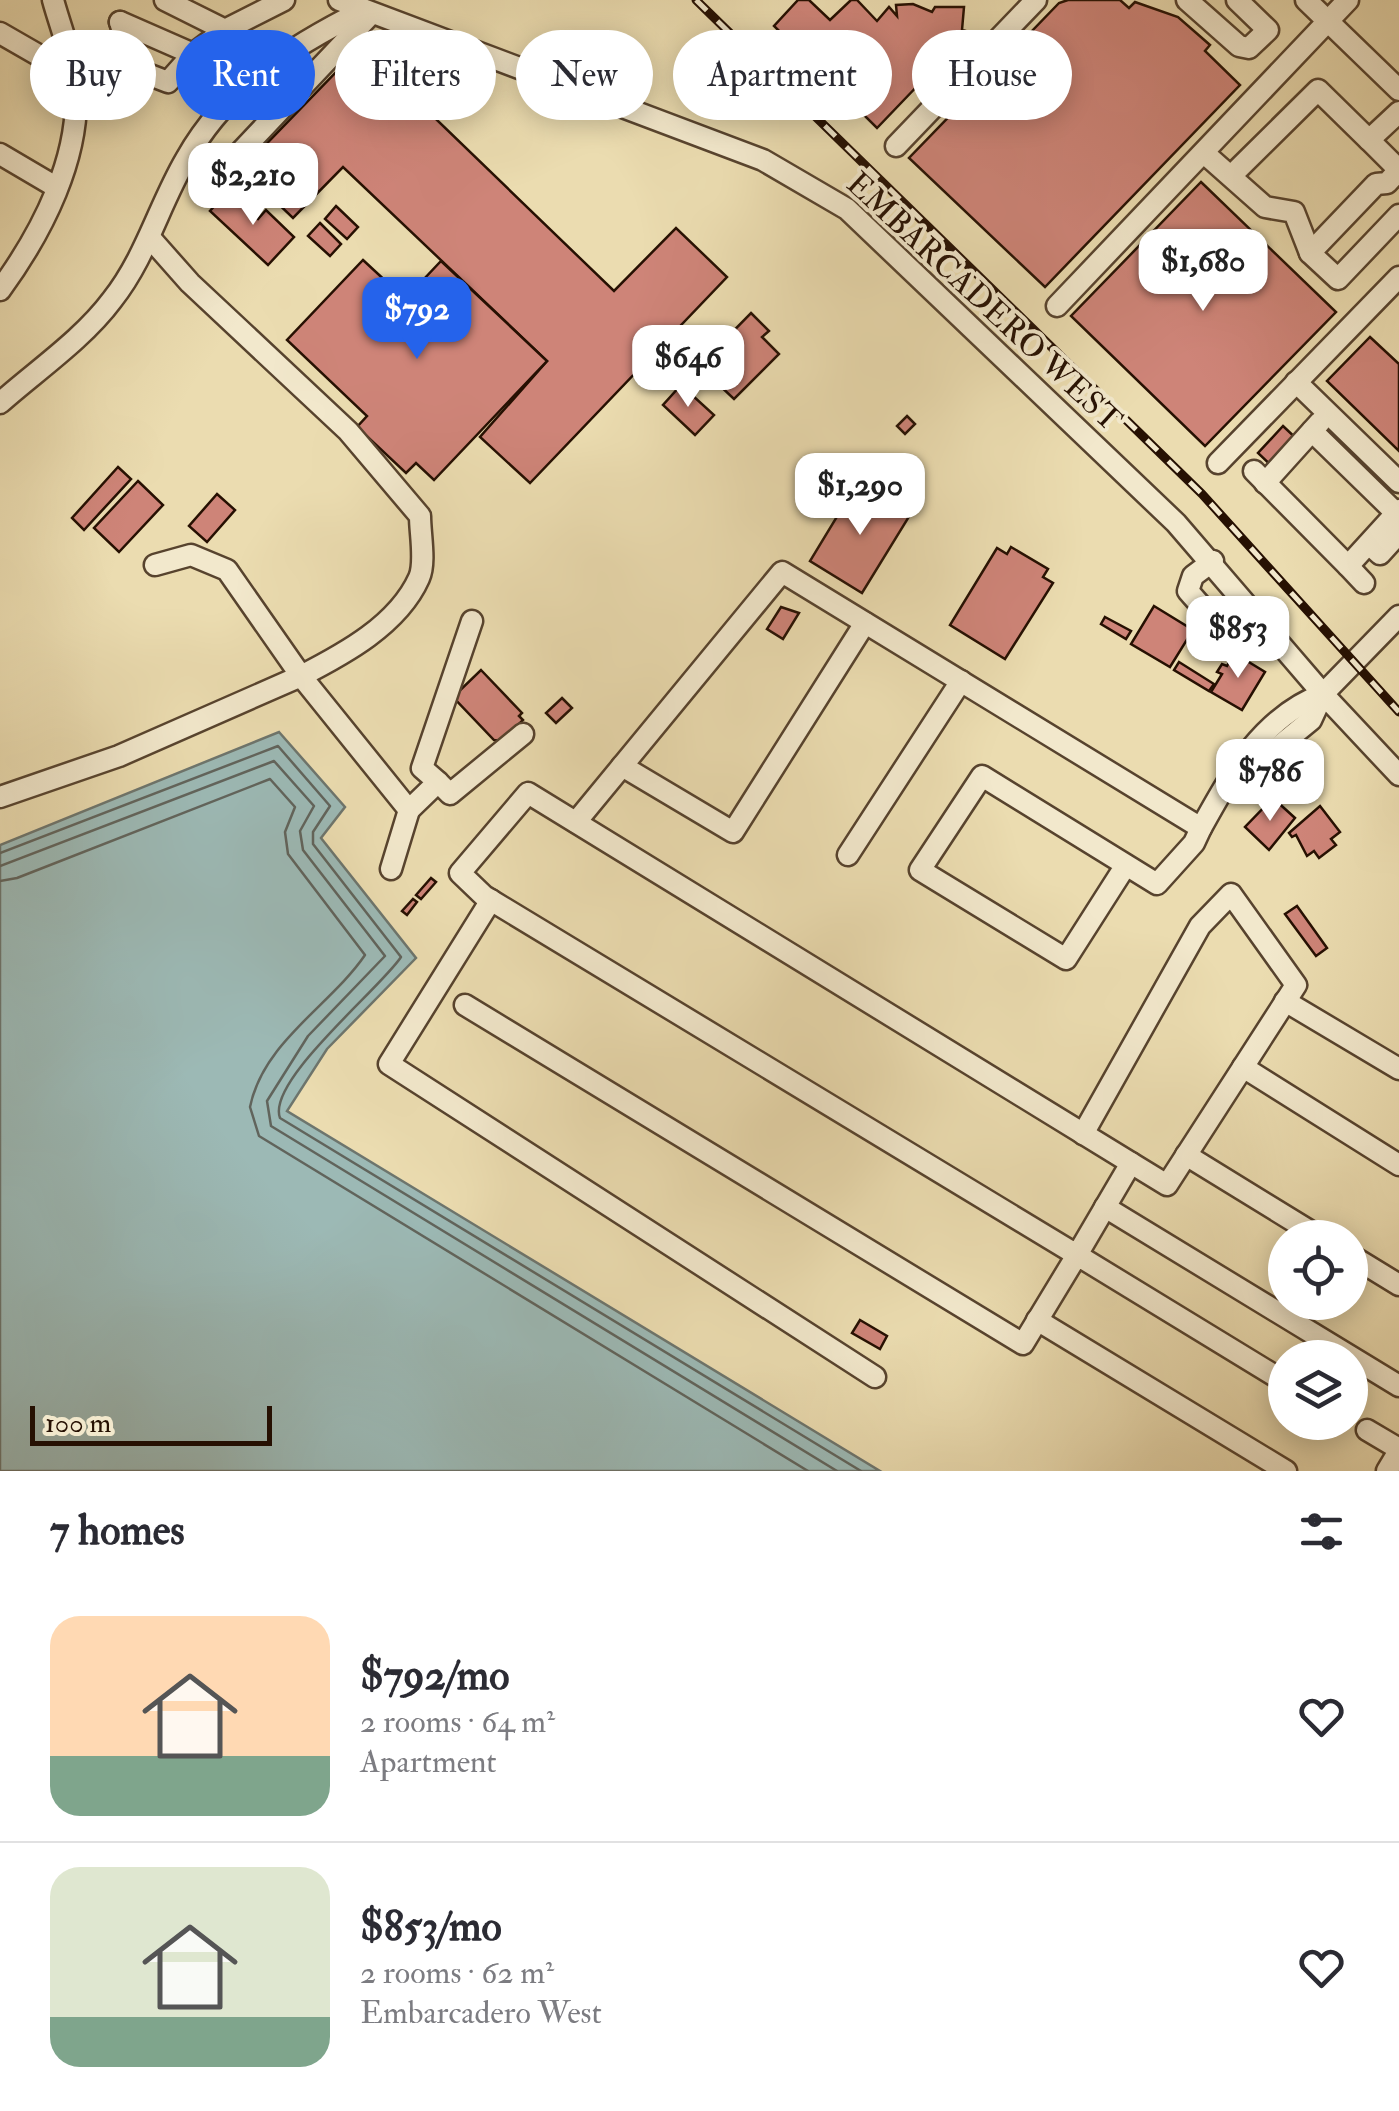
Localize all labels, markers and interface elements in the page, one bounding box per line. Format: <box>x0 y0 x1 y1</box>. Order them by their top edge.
chip: Buy <box>30 30 156 120</box>
chip: Rent <box>176 30 315 120</box>
chip: Filters <box>335 30 496 120</box>
chip: New <box>516 30 653 120</box>
chip: Apartment <box>673 30 892 120</box>
chip: House <box>912 30 1072 120</box>
pin: $2,210 <box>172 143 334 228</box>
text: $2,210 <box>210 155 296 195</box>
street label: EMBARCADERO WEST <box>838 164 1130 440</box>
pin: $1,680 <box>1122 229 1284 314</box>
text: $1,680 <box>1161 241 1245 281</box>
pin: $792 <box>358 277 476 362</box>
text: $792 <box>384 289 450 329</box>
pin: $646 <box>629 325 747 410</box>
text: $646 <box>654 337 722 377</box>
pin: $1,290 <box>779 453 941 538</box>
text: $1,290 <box>817 465 903 505</box>
pin: $853 <box>1179 596 1297 681</box>
text: $853 <box>1208 608 1268 648</box>
pin: $786 <box>1211 739 1329 824</box>
text: $786 <box>1238 751 1302 791</box>
map controls <box>1268 1220 1368 1440</box>
button: locate <box>1268 1220 1368 1320</box>
button: layers <box>1268 1340 1368 1440</box>
scale bar <box>30 1401 272 1446</box>
text: 100 m <box>45 1406 111 1441</box>
icon: filters <box>1294 1504 1349 1559</box>
text: 7 homes <box>50 1505 185 1557</box>
text: $792/mo <box>360 1650 509 1702</box>
icon: home <box>130 1656 250 1776</box>
icon: heart <box>1294 1689 1349 1744</box>
text: 2 rooms · 64 m² <box>360 1702 555 1742</box>
text: Apartment <box>360 1742 497 1782</box>
text: $853/mo <box>360 1901 502 1953</box>
icon: home <box>130 1907 250 2027</box>
icon: heart <box>1294 1940 1349 1995</box>
text: 2 rooms · 62 m² <box>360 1953 554 1993</box>
text: Embarcadero West <box>360 1993 602 2033</box>

